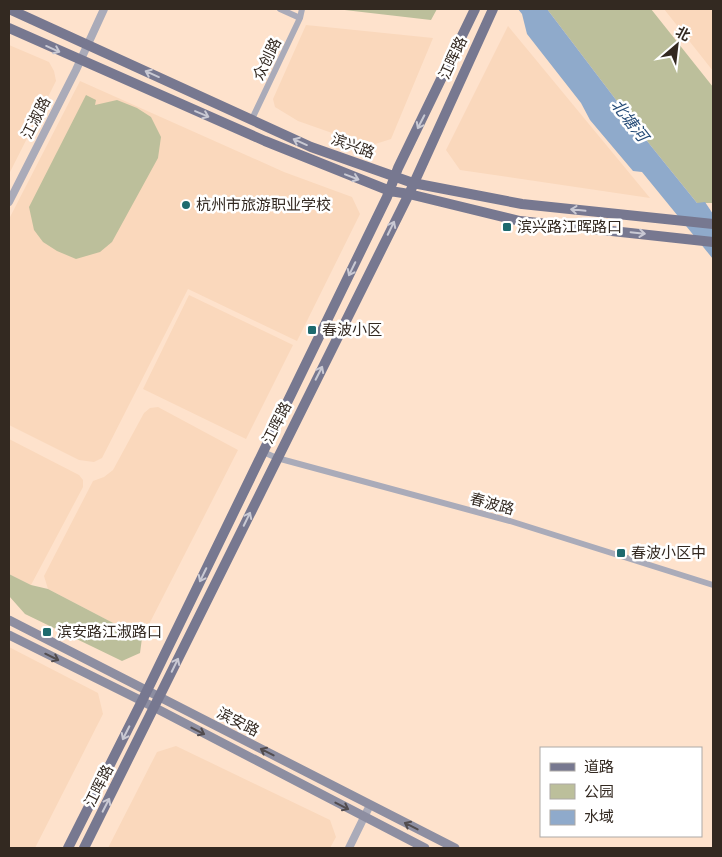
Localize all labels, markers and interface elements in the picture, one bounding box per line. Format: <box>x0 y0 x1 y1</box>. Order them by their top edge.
north arrow <box>652 20 702 70</box>
text: 北 <box>673 22 694 45</box>
street label: 江晖路 <box>434 33 471 82</box>
street label: 众创路 <box>248 34 285 83</box>
one-way arrow <box>45 44 60 54</box>
one-way arrow <box>145 69 160 79</box>
street label: 江淑路 <box>17 93 54 142</box>
water label: 北塘河 <box>607 95 654 147</box>
one-way arrow <box>194 109 209 119</box>
one-way arrow <box>415 114 425 129</box>
street label: 滨兴路 <box>329 129 378 162</box>
one-way arrow <box>293 137 308 146</box>
one-way arrow <box>344 173 359 182</box>
place label: 杭州市旅游职业学校 <box>196 195 331 214</box>
marker: 杭州市旅游职业学校 <box>180 199 192 211</box>
one-way arrow <box>570 205 586 215</box>
place label: 滨兴路江晖路口 <box>517 217 622 236</box>
one-way arrow <box>387 221 396 236</box>
marker: 滨兴路江晖路口 <box>501 221 513 233</box>
one-way arrow <box>629 229 645 238</box>
one-way arrow <box>347 261 356 276</box>
place label: 春波小区 <box>322 320 382 339</box>
marker: 春波小区 <box>306 324 318 336</box>
one-way arrow <box>315 366 324 381</box>
street label: 江晖路 <box>258 398 295 447</box>
street label: 春波路 <box>468 489 516 519</box>
one-way arrow <box>243 512 252 527</box>
place label: 春波小区中 <box>631 543 706 562</box>
marker: 春波小区中 <box>615 547 627 559</box>
one-way arrow <box>198 567 208 582</box>
place label: 滨安路江淑路口 <box>57 622 162 641</box>
marker: 滨安路江淑路口 <box>41 626 53 638</box>
one-way arrow <box>45 652 60 662</box>
one-way arrow <box>170 657 180 672</box>
street label: 滨安路 <box>214 703 263 740</box>
one-way arrow <box>121 725 130 740</box>
one-way arrow <box>190 726 205 736</box>
one-way arrow <box>260 747 275 756</box>
legend <box>540 747 702 837</box>
text: 道路 <box>584 757 614 776</box>
street label: 江晖路 <box>80 761 117 810</box>
text: 公园 <box>584 782 614 801</box>
one-way arrow <box>101 797 111 812</box>
one-way arrow <box>334 802 349 811</box>
text: 水域 <box>584 807 614 826</box>
one-way arrow <box>404 821 419 831</box>

